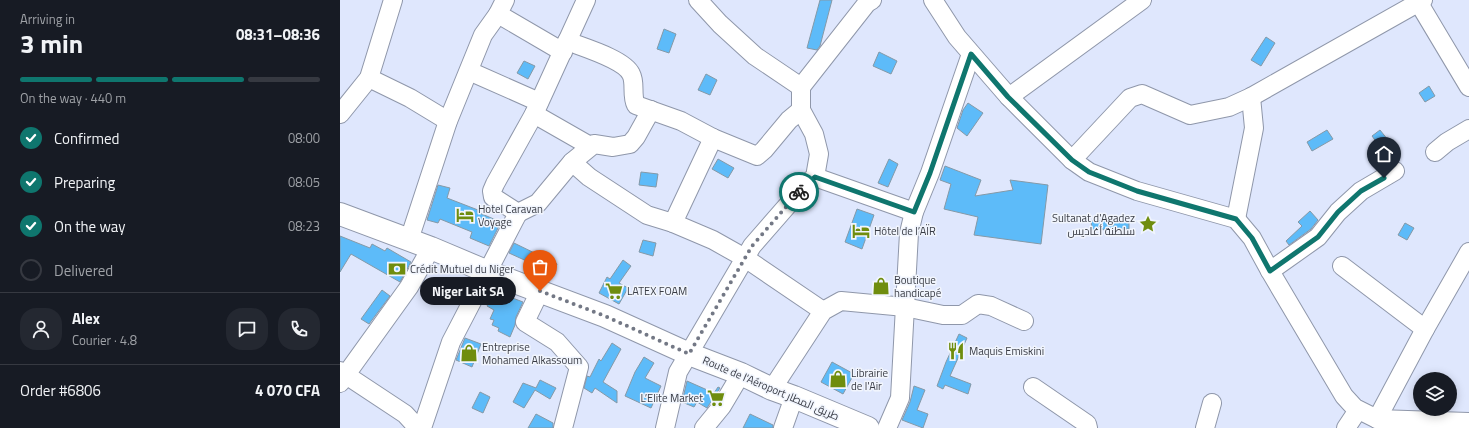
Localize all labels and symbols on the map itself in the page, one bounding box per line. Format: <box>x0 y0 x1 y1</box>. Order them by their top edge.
pin <box>1367 137 1401 178</box>
courier <box>779 172 819 212</box>
place label: Hotel Caravan Voyage <box>478 201 543 230</box>
hotel icon: Hotel Caravan Voyage <box>455 205 475 225</box>
place label: Sultanat d'Agadez سلطنة أغاديس <box>1052 210 1135 239</box>
place icon: Sultanat d'Agadez سلطنة أغاديس <box>1138 214 1158 234</box>
hotel icon: Hôtel de l’AÏR <box>851 221 871 241</box>
place label: Hôtel de l’AÏR <box>874 223 936 239</box>
pin <box>523 250 557 291</box>
bank icon: Crédit Mutuel du Niger <box>387 259 407 279</box>
place label: Crédit Mutuel du Niger <box>410 261 514 277</box>
place label: Boutique handicapé <box>894 272 942 301</box>
shop icon: Boutique handicapé <box>871 276 891 296</box>
callout: Niger Lait SA <box>420 277 516 305</box>
supermarket icon: LATEX FOAM <box>604 281 624 301</box>
place label: LATEX FOAM <box>627 283 687 299</box>
place label: Entreprise Mohamed Alkassoum <box>482 339 582 368</box>
restaurant icon: Maquis Emiskini <box>946 341 966 361</box>
shop icon: Entreprise Mohamed Alkassoum <box>459 343 479 363</box>
place label: Maquis Emiskini <box>969 343 1044 359</box>
street label: Route de l'Aéroport طريق المطار <box>700 352 842 424</box>
place label: Librairie de l'Air <box>851 365 888 394</box>
shop icon: Librairie de l'Air <box>828 369 848 389</box>
supermarket icon: L’Elite Market <box>706 388 726 408</box>
place label: L’Elite Market <box>640 390 703 406</box>

